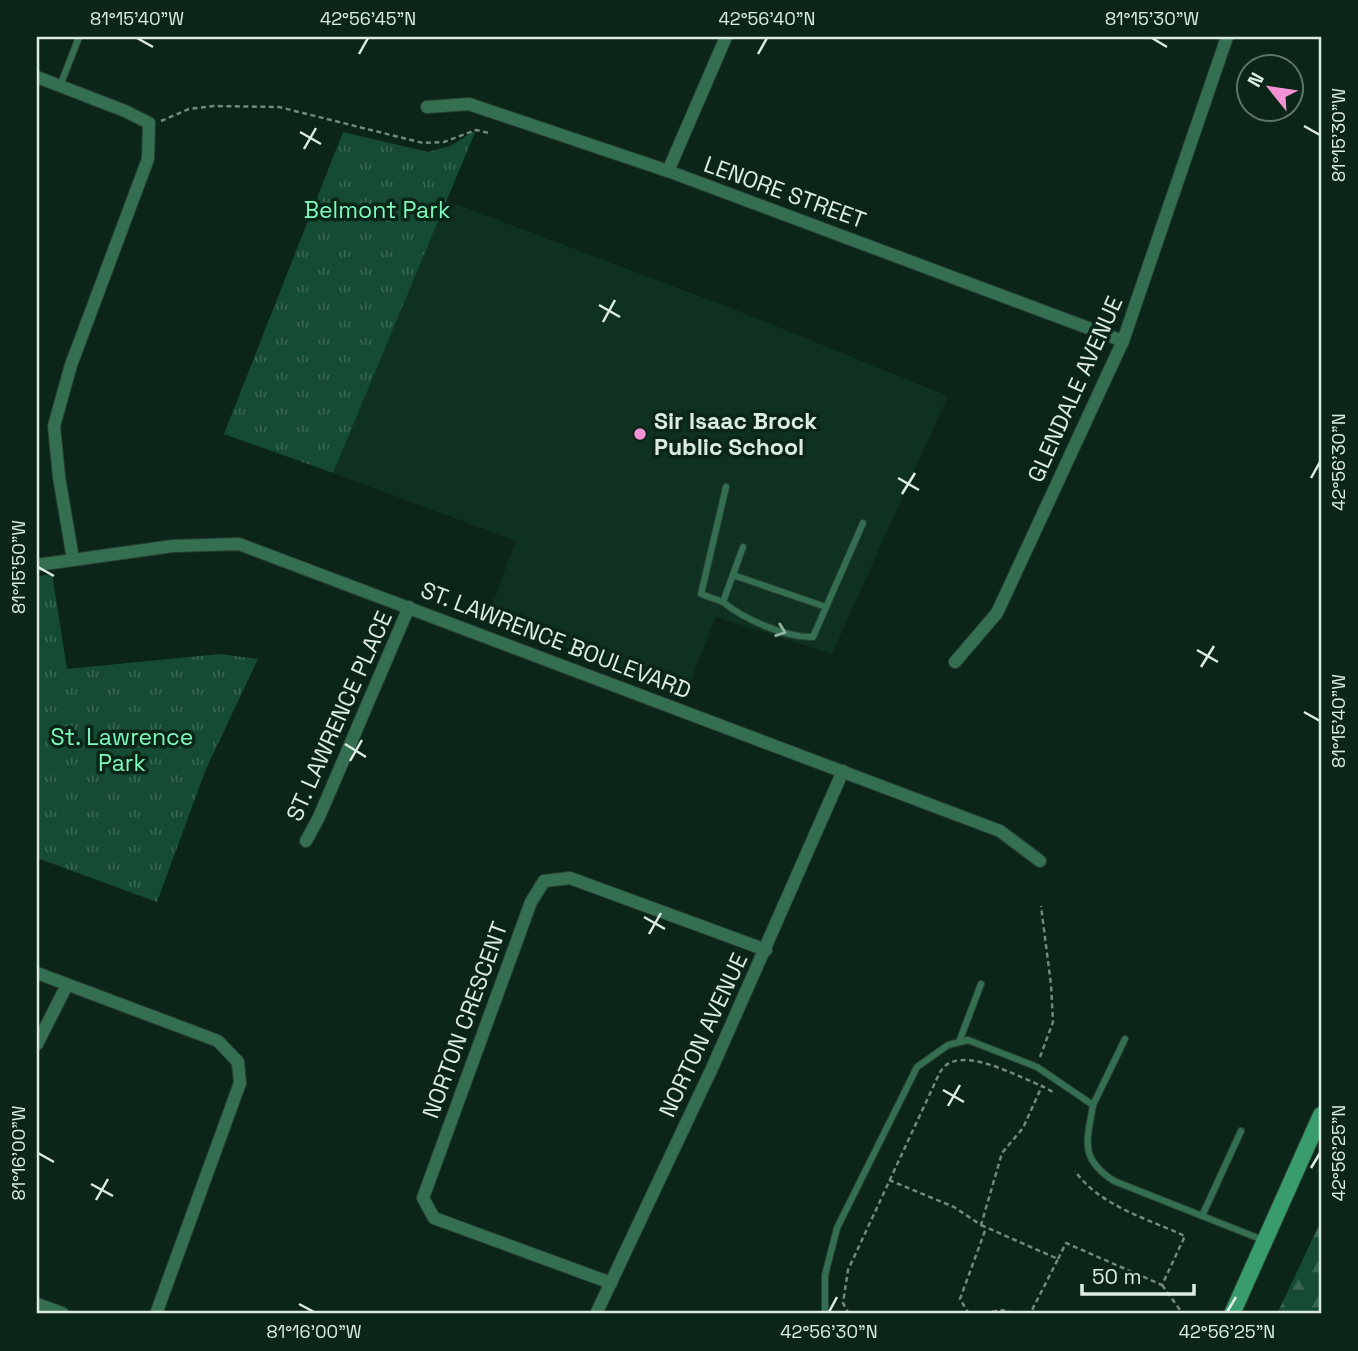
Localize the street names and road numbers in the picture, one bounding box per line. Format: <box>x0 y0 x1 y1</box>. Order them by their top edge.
street label: LENORE STREET <box>700 149 870 235</box>
street label: GLENDALE AVENUE <box>1020 291 1130 487</box>
street label: ST. LAWRENCE BOULEVARD <box>416 575 696 705</box>
street label: ST. LAWRENCE PLACE <box>279 606 399 826</box>
street label: NORTON CRESCENT <box>415 918 515 1122</box>
street label: NORTON AVENUE <box>652 948 754 1122</box>

